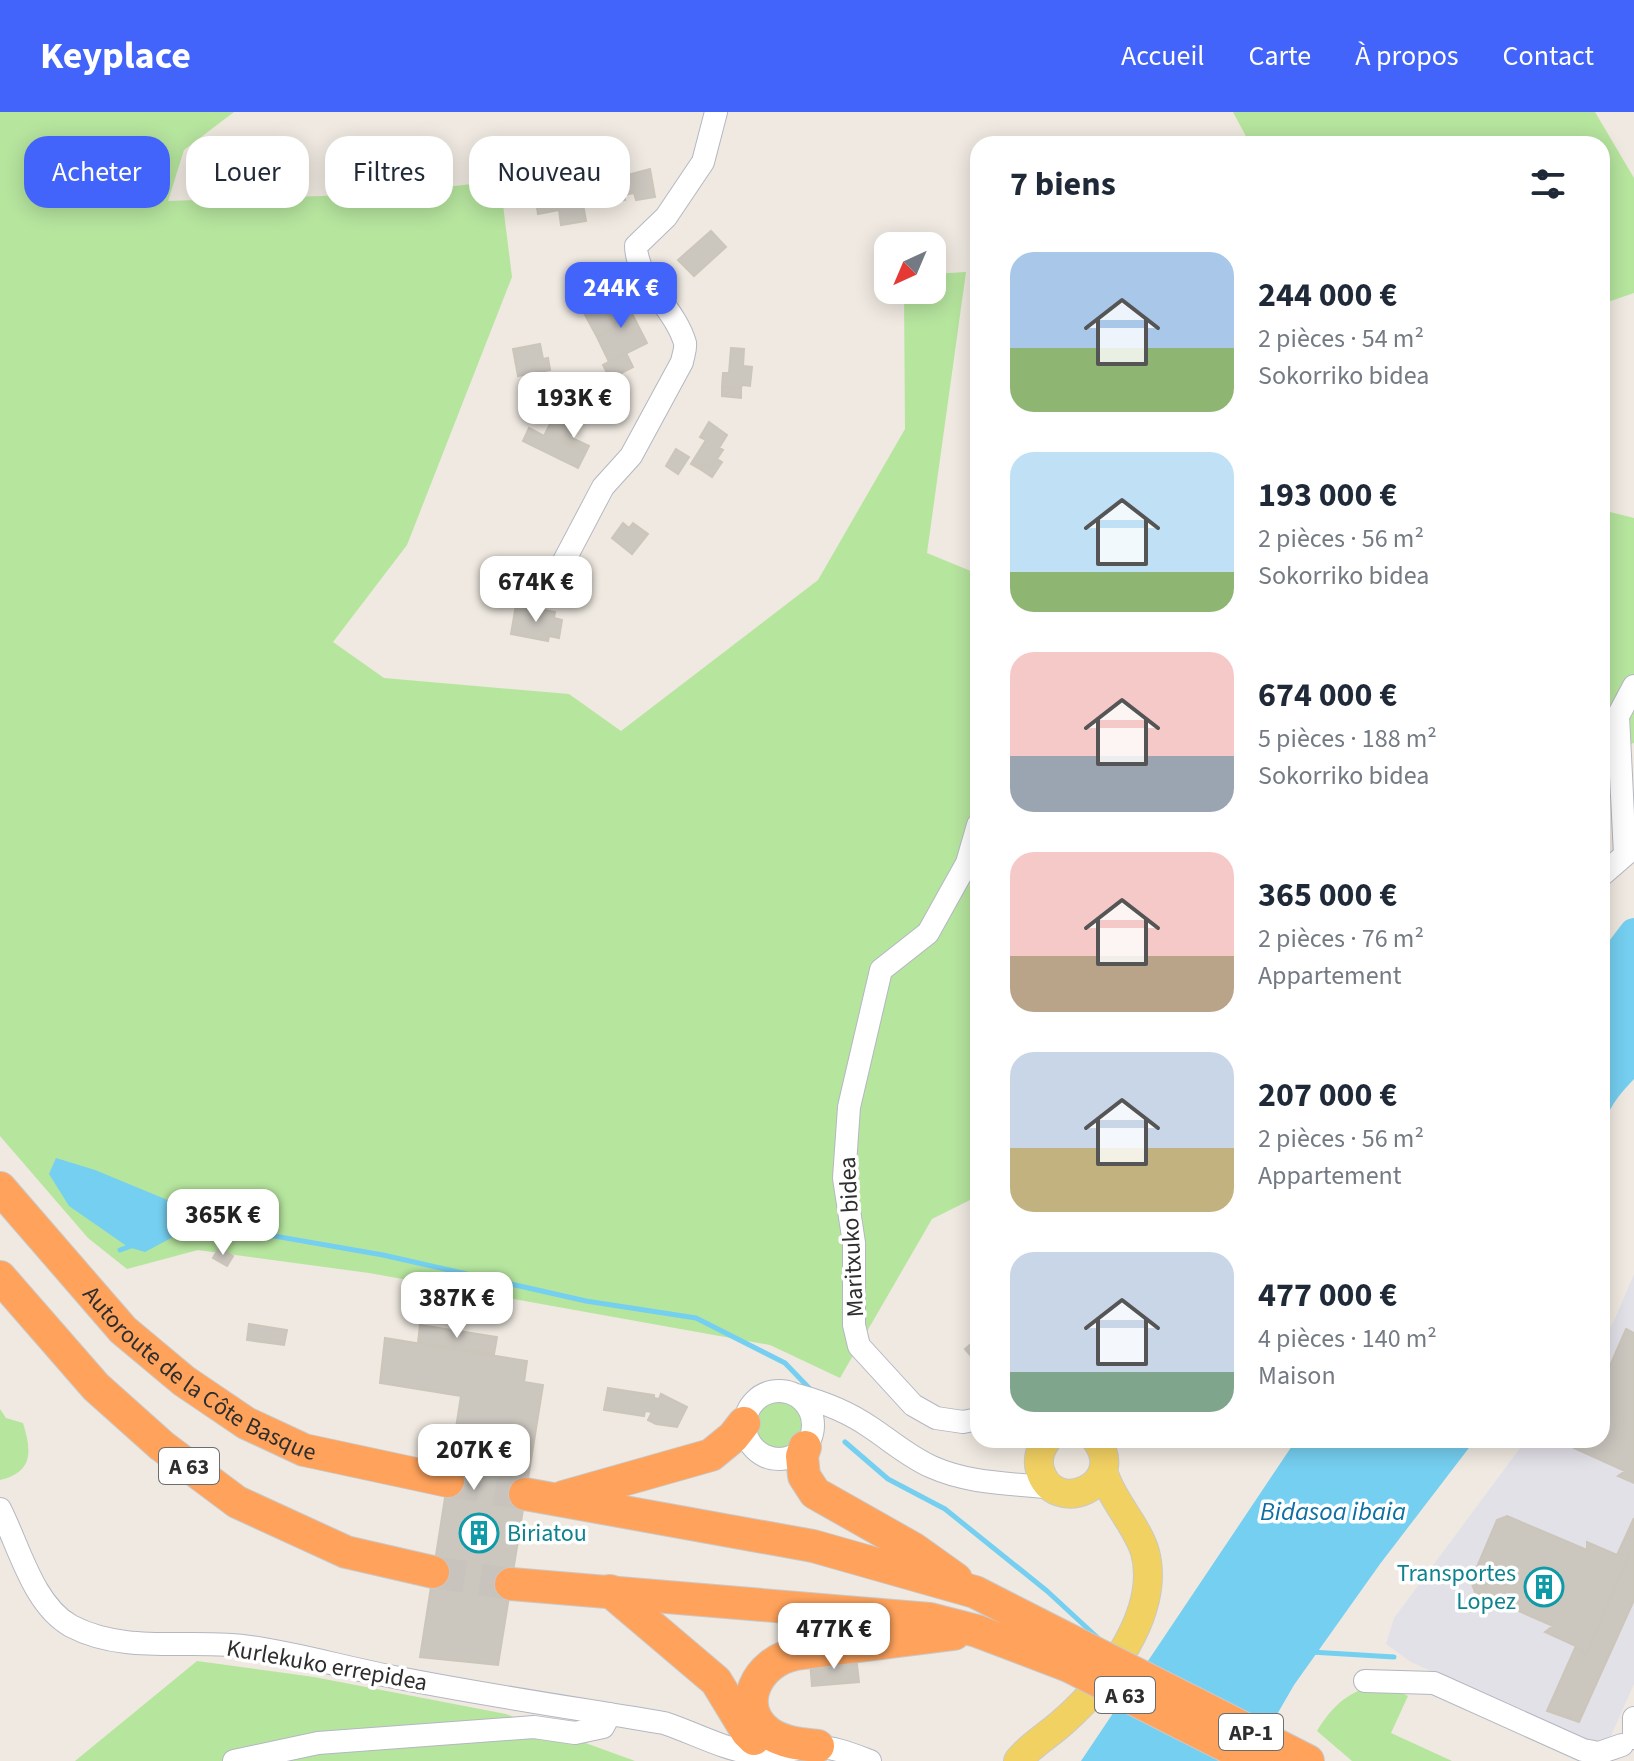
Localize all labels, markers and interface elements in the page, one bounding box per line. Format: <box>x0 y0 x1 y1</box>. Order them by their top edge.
text: Keyplace <box>40 29 191 83</box>
text: Accueil <box>1121 36 1204 76</box>
text: Carte <box>1248 36 1311 76</box>
text: À propos <box>1355 36 1459 76</box>
text: Contact <box>1503 36 1594 76</box>
chip: Acheter <box>24 136 170 208</box>
chip: Louer <box>186 136 309 208</box>
chip: Filtres <box>325 136 453 208</box>
chip: Nouveau <box>469 136 630 208</box>
text: 7 biens <box>1010 160 1116 209</box>
icon: filters <box>1526 162 1570 206</box>
north arrow <box>874 232 946 304</box>
map controls <box>874 232 946 304</box>
pin: 244K € <box>556 262 686 330</box>
text: 244K € <box>583 269 659 306</box>
text: 244 000 € <box>1258 271 1397 320</box>
icon: home <box>1074 284 1170 380</box>
text: 2 pièces · 54 m² <box>1258 320 1424 357</box>
text: Sokorriko bidea <box>1258 357 1429 394</box>
pin: 193K € <box>509 372 639 440</box>
text: 193K € <box>536 379 612 416</box>
text: 193 000 € <box>1258 471 1397 520</box>
icon: home <box>1074 484 1170 580</box>
text: 2 pièces · 56 m² <box>1258 520 1424 557</box>
pin: 674K € <box>471 556 601 624</box>
text: Sokorriko bidea <box>1258 557 1429 594</box>
text: 674K € <box>498 563 574 600</box>
text: 674 000 € <box>1258 671 1397 720</box>
icon: home <box>1074 684 1170 780</box>
text: 5 pièces · 188 m² <box>1258 720 1437 757</box>
text: Sokorriko bidea <box>1258 757 1429 794</box>
text: 365 000 € <box>1258 871 1397 920</box>
icon: home <box>1074 884 1170 980</box>
text: 2 pièces · 76 m² <box>1258 920 1424 957</box>
text: Appartement <box>1258 957 1402 994</box>
text: 207 000 € <box>1258 1071 1397 1120</box>
icon: home <box>1074 1084 1170 1180</box>
text: 2 pièces · 56 m² <box>1258 1120 1424 1157</box>
street label: Maritxuko bidea <box>830 1156 873 1318</box>
text: Appartement <box>1258 1157 1402 1194</box>
pin: 365K € <box>158 1189 288 1257</box>
text: 365K € <box>185 1196 261 1233</box>
text: 477 000 € <box>1258 1271 1397 1320</box>
pin: 387K € <box>392 1272 522 1340</box>
street label: Autoroute de la Côte Basque <box>74 1278 319 1470</box>
text: 387K € <box>419 1279 495 1316</box>
icon: home <box>1074 1284 1170 1380</box>
text: 4 pièces · 140 m² <box>1258 1320 1437 1357</box>
text: Maison <box>1258 1357 1336 1394</box>
pin: 207K € <box>409 1424 539 1492</box>
text: 207K € <box>436 1431 512 1468</box>
road number: A 63 <box>159 1448 219 1484</box>
water label: Bidasoa ibaia <box>1260 1493 1406 1530</box>
building icon: Biriatou <box>458 1512 500 1554</box>
place label: Biriatou <box>507 1516 587 1551</box>
place label: Transportes Lopez <box>1397 1556 1516 1619</box>
building icon: Transportes Lopez <box>1523 1566 1565 1608</box>
pin: 477K € <box>769 1603 899 1671</box>
text: 477K € <box>796 1610 872 1647</box>
street label: Kurlekuko errepidea <box>224 1631 430 1700</box>
road number: A 63 <box>1095 1677 1155 1713</box>
road number: AP-1 <box>1219 1714 1283 1750</box>

